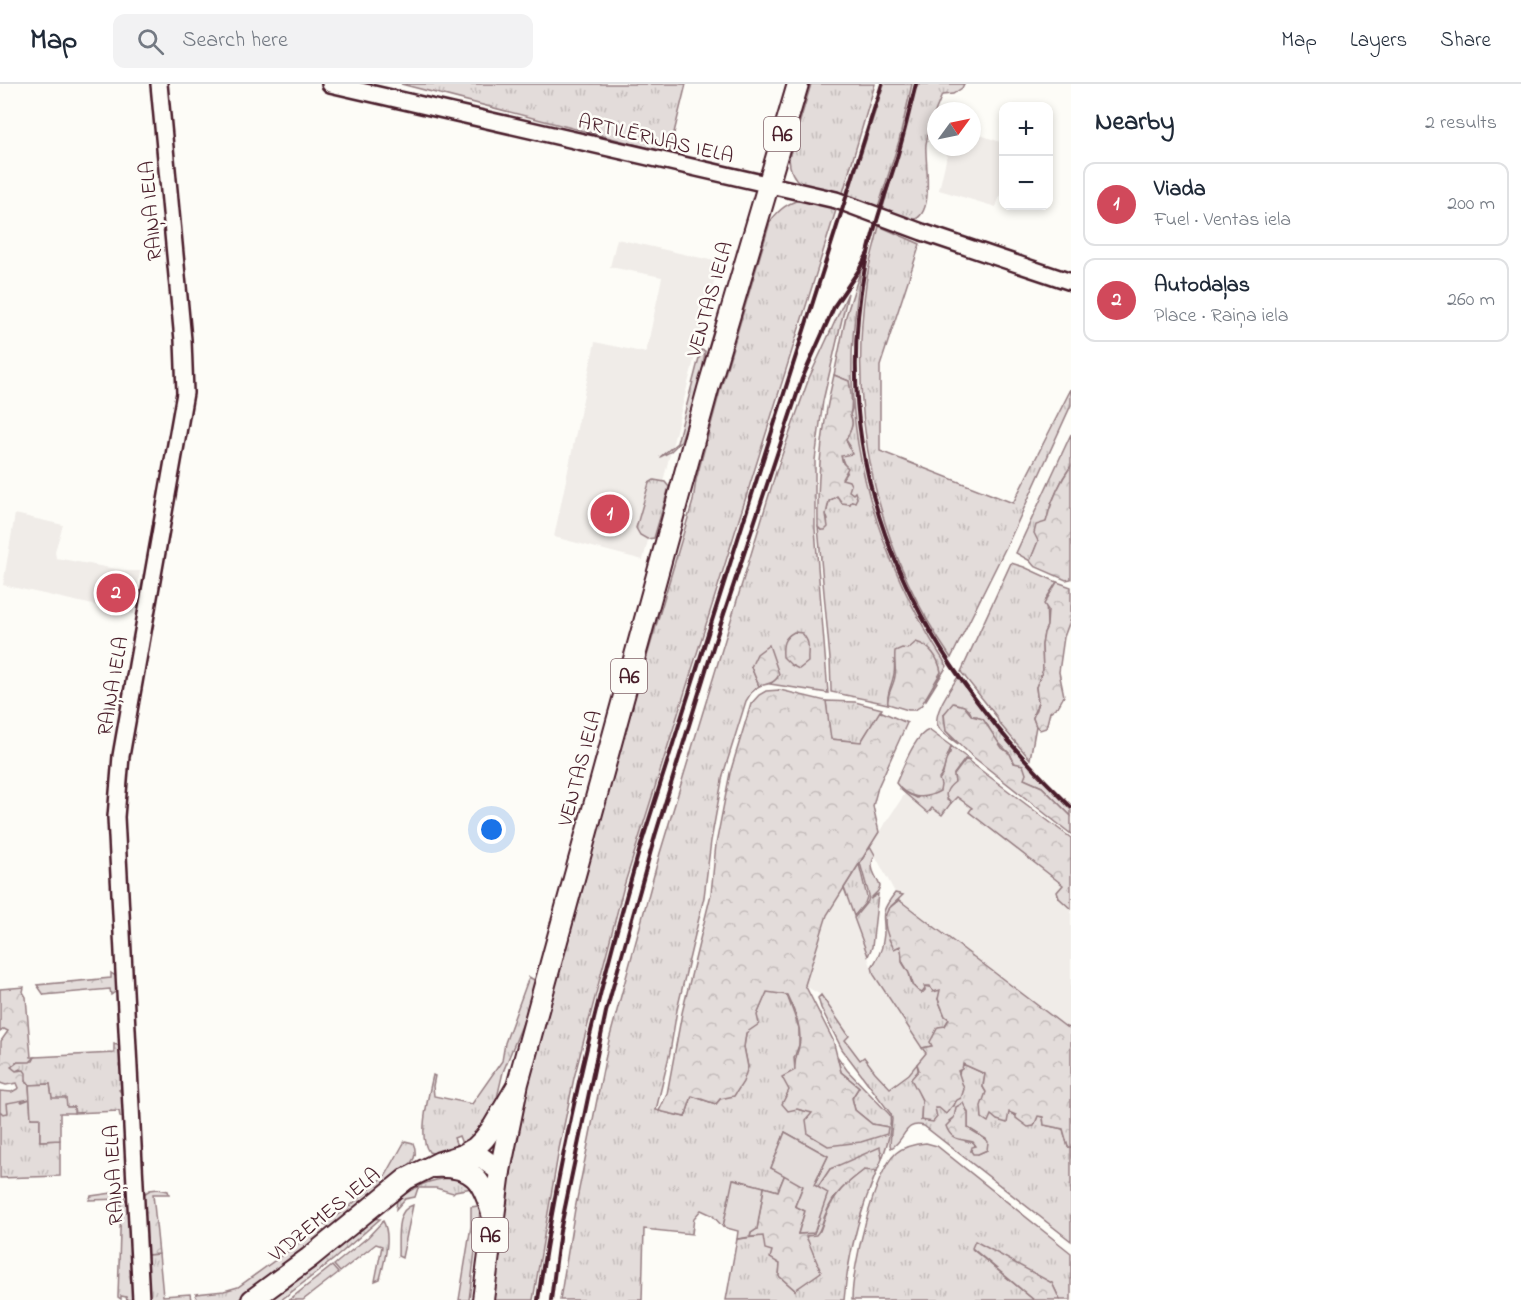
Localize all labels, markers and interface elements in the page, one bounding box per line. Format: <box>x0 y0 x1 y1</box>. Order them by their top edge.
search box <box>113 14 533 68</box>
text: Map <box>30 21 77 62</box>
icon: search <box>134 25 167 58</box>
text: Search here <box>182 25 288 57</box>
text: Map <box>1281 26 1317 56</box>
text: Layers <box>1350 26 1407 56</box>
text: Share <box>1440 26 1491 56</box>
north arrow <box>927 102 981 156</box>
map controls <box>999 102 1053 210</box>
button: + <box>999 102 1053 156</box>
text: Nearby <box>1095 104 1174 142</box>
street label: ARTILĒRIJAS IELA <box>575 107 736 172</box>
text: 2 results <box>1425 109 1497 138</box>
road number: A6 <box>764 117 800 151</box>
button: − <box>999 156 1053 210</box>
street label: RAIŅA IELA <box>133 160 171 262</box>
text: Viada <box>1154 174 1206 206</box>
text: 1 <box>1113 190 1120 219</box>
text: 200 m <box>1447 190 1495 219</box>
text: Fuel · Ventas iela <box>1154 206 1291 235</box>
street label: VENTAS IELA <box>680 238 742 362</box>
text: Autodaļas <box>1154 270 1250 302</box>
text: 2 <box>1112 286 1121 315</box>
text: 260 m <box>1447 286 1495 315</box>
text: Place · Raiņa iela <box>1154 302 1288 331</box>
pin: 1 <box>590 492 630 536</box>
pin: 2 <box>96 570 136 616</box>
street label: RAIŅA IELA <box>90 634 137 738</box>
road number: A6 <box>611 659 647 693</box>
street label: VENTAS IELA <box>551 707 611 831</box>
your location <box>477 815 506 844</box>
street label: RAIŅA IELA <box>97 1124 133 1226</box>
street label: VIDZEMES IELA <box>262 1161 388 1271</box>
road number: A6 <box>472 1218 508 1252</box>

